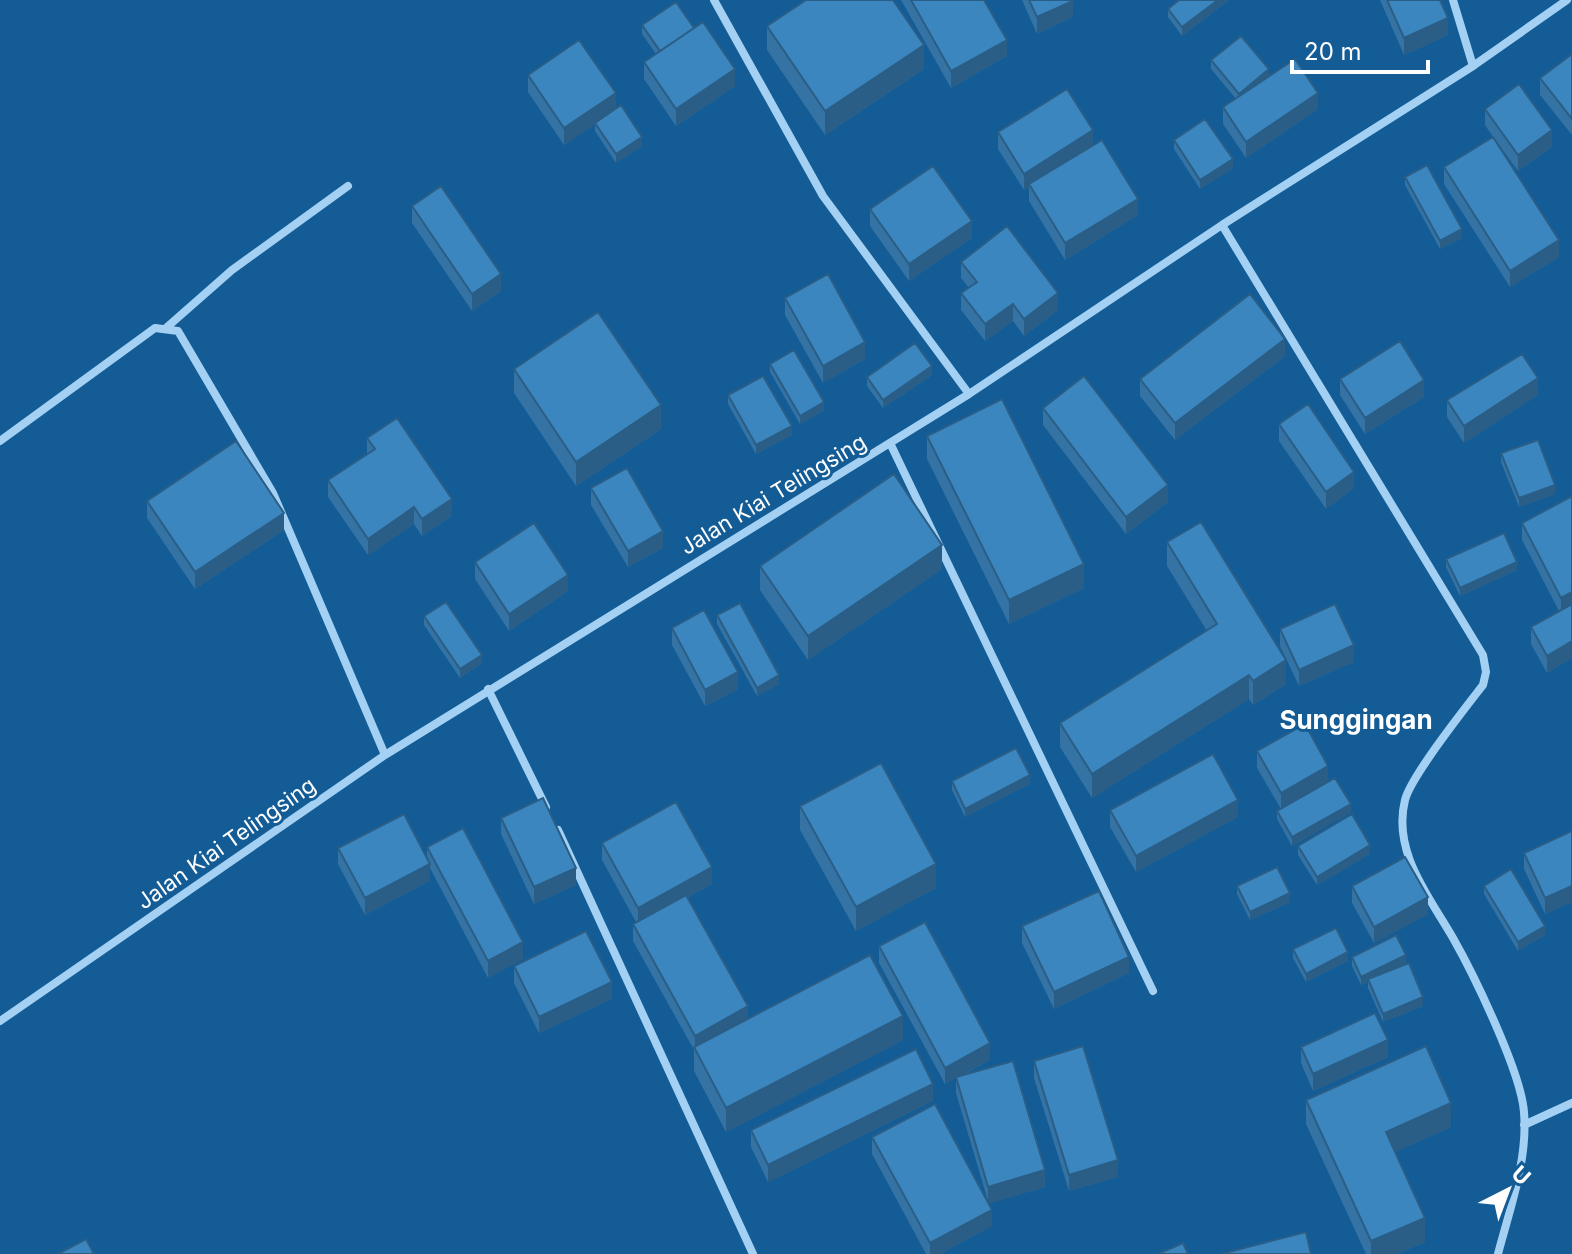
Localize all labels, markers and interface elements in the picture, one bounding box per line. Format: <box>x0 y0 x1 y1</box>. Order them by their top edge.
scale bar <box>1292 24 1428 74</box>
text: 20 m <box>1304 37 1362 66</box>
street label: Jalan Kiai Telingsing <box>675 428 871 560</box>
district label: Sunggingan <box>1279 704 1433 735</box>
street label: Jalan Kiai Telingsing <box>132 772 320 914</box>
north arrow <box>1468 1150 1548 1230</box>
text: U <box>1507 1160 1536 1190</box>

